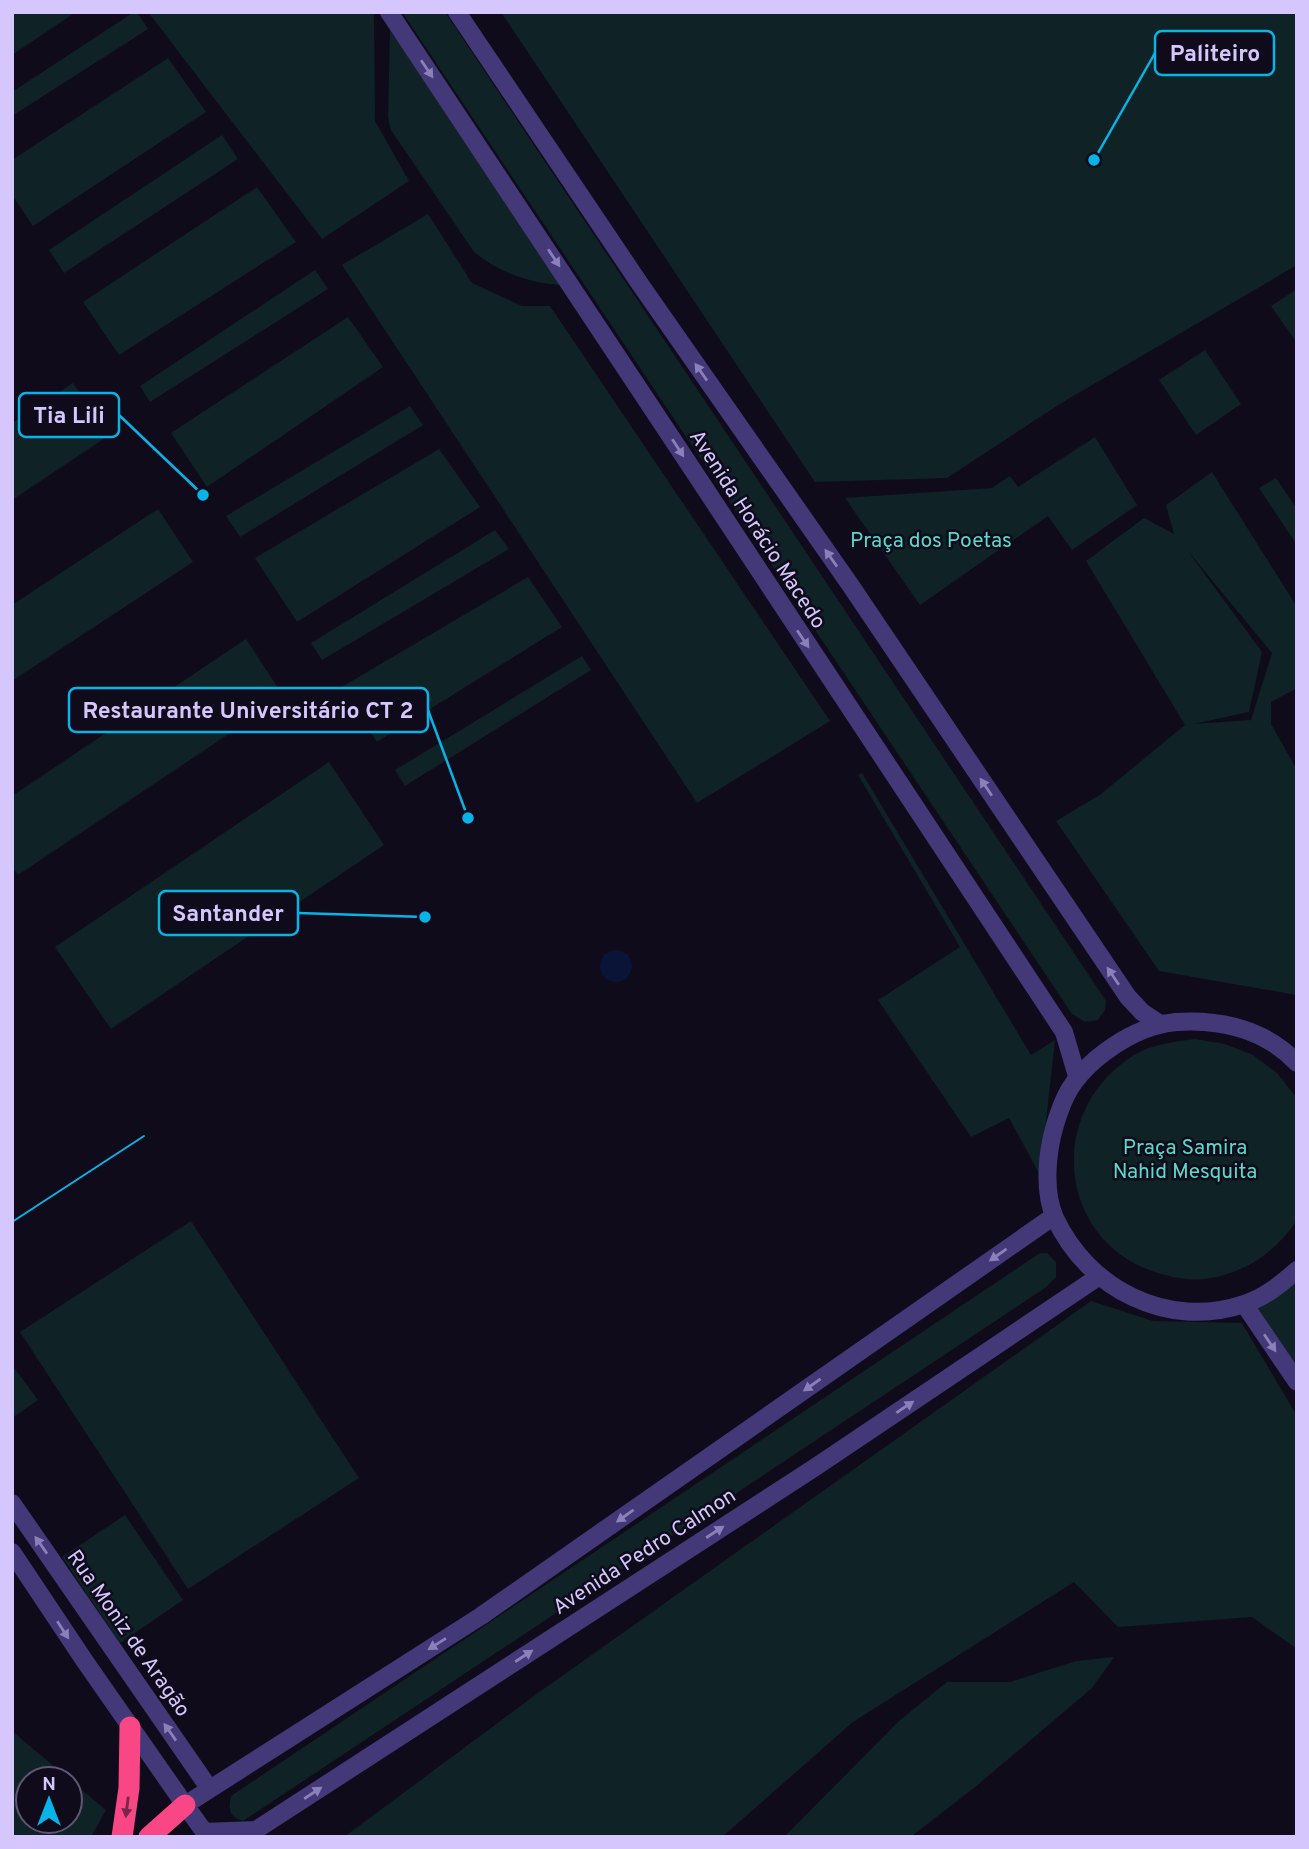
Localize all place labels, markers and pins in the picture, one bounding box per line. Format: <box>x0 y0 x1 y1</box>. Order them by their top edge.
callout: Paliteiro <box>1155 31 1274 75</box>
callout: Tia Lili <box>19 393 119 437</box>
callout: Restaurante Universitário CT 2 <box>69 688 428 732</box>
callout: Santander <box>159 891 298 935</box>

